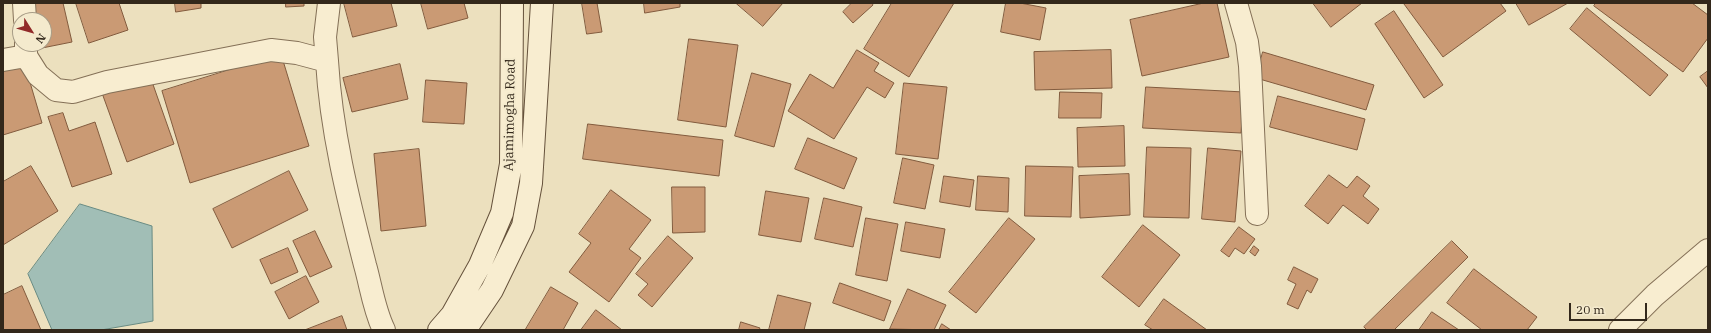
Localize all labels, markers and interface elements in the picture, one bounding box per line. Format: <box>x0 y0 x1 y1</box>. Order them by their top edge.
north arrow <box>12 12 52 52</box>
text: N <box>33 31 49 46</box>
street label: Ajamimogha Road <box>501 59 519 171</box>
scale bar <box>1571 295 1649 321</box>
text: 20 m <box>1576 302 1605 317</box>

